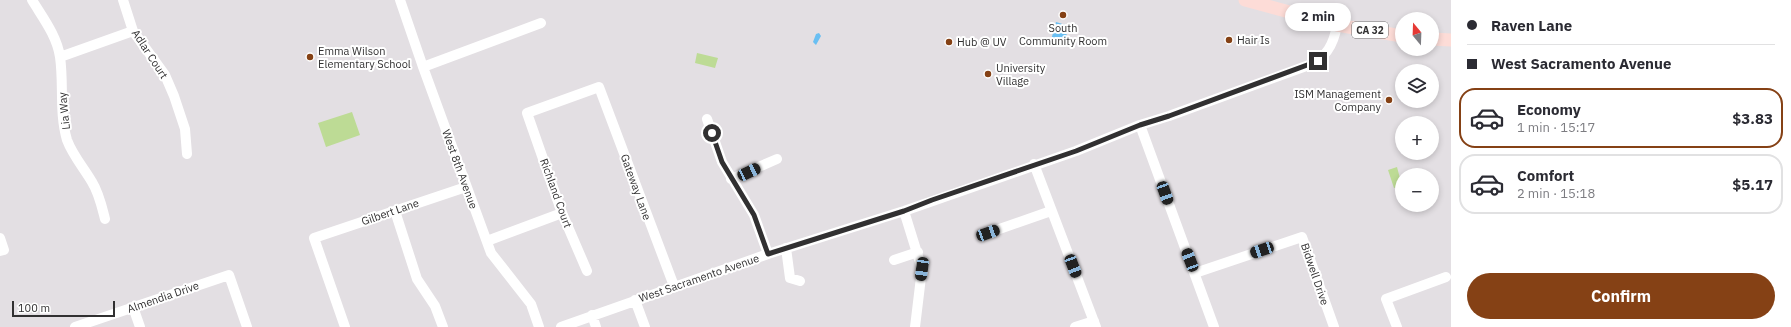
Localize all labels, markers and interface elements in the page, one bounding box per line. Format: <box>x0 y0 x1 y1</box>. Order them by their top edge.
callout: 2 min <box>1285 3 1351 31</box>
text: 2 min <box>1301 8 1335 25</box>
marker: South Community Room <box>1058 10 1068 20</box>
north arrow <box>1395 12 1439 56</box>
map controls <box>1395 12 1439 212</box>
text: Raven Lane <box>1491 16 1572 35</box>
place label: South Community Room <box>1019 21 1107 48</box>
road number: CA 32 <box>1352 22 1388 38</box>
street label: Adlar Court <box>129 27 171 81</box>
place label: Hair Is <box>1237 33 1270 47</box>
place label: Hub @ UV <box>957 35 1007 49</box>
marker: Hair Is <box>1224 35 1234 45</box>
marker: Hub @ UV <box>944 37 954 47</box>
place label: Emma Wilson Elementary School <box>318 44 411 71</box>
marker: Emma Wilson Elementary School <box>305 52 315 62</box>
route end <box>1309 52 1327 70</box>
text: West Sacramento Avenue <box>1491 54 1671 73</box>
place label: University Village <box>996 61 1046 88</box>
button: layers <box>1395 64 1439 108</box>
marker: University Village <box>983 69 993 79</box>
place label: ISM Management Company <box>1294 87 1382 114</box>
street label: Lia Way <box>55 91 73 130</box>
marker: ISM Management Company <box>1384 95 1394 105</box>
icon: car <box>1469 100 1505 136</box>
text: Economy <box>1517 100 1581 119</box>
text: $3.83 <box>1732 109 1773 128</box>
button: + <box>1395 116 1439 160</box>
text: 1 min · 15:17 <box>1517 119 1595 136</box>
route start <box>703 124 721 142</box>
street label: West 8th Avenue <box>439 127 481 211</box>
street label: Gateway Lane <box>618 152 654 222</box>
street label: Richland Court <box>537 156 575 230</box>
car <box>736 161 762 183</box>
icon: car <box>1469 166 1505 202</box>
text: Comfort <box>1517 166 1574 185</box>
button: − <box>1395 168 1439 212</box>
text: $5.17 <box>1732 175 1773 194</box>
car <box>1155 180 1175 206</box>
text: 2 min · 15:18 <box>1517 185 1595 202</box>
street label: Gilbert Lane <box>359 196 421 228</box>
car <box>975 223 1001 243</box>
car <box>1249 240 1275 260</box>
street label: Bidwell Drive <box>1298 241 1332 307</box>
car <box>1180 247 1200 273</box>
street label: West Sacramento Avenue <box>637 251 761 305</box>
car <box>1063 253 1083 279</box>
car <box>914 256 930 282</box>
button: Confirm <box>1467 273 1775 319</box>
street label: Almendia Drive <box>125 278 201 316</box>
scale bar <box>12 299 115 318</box>
text: 100 m <box>18 301 50 315</box>

